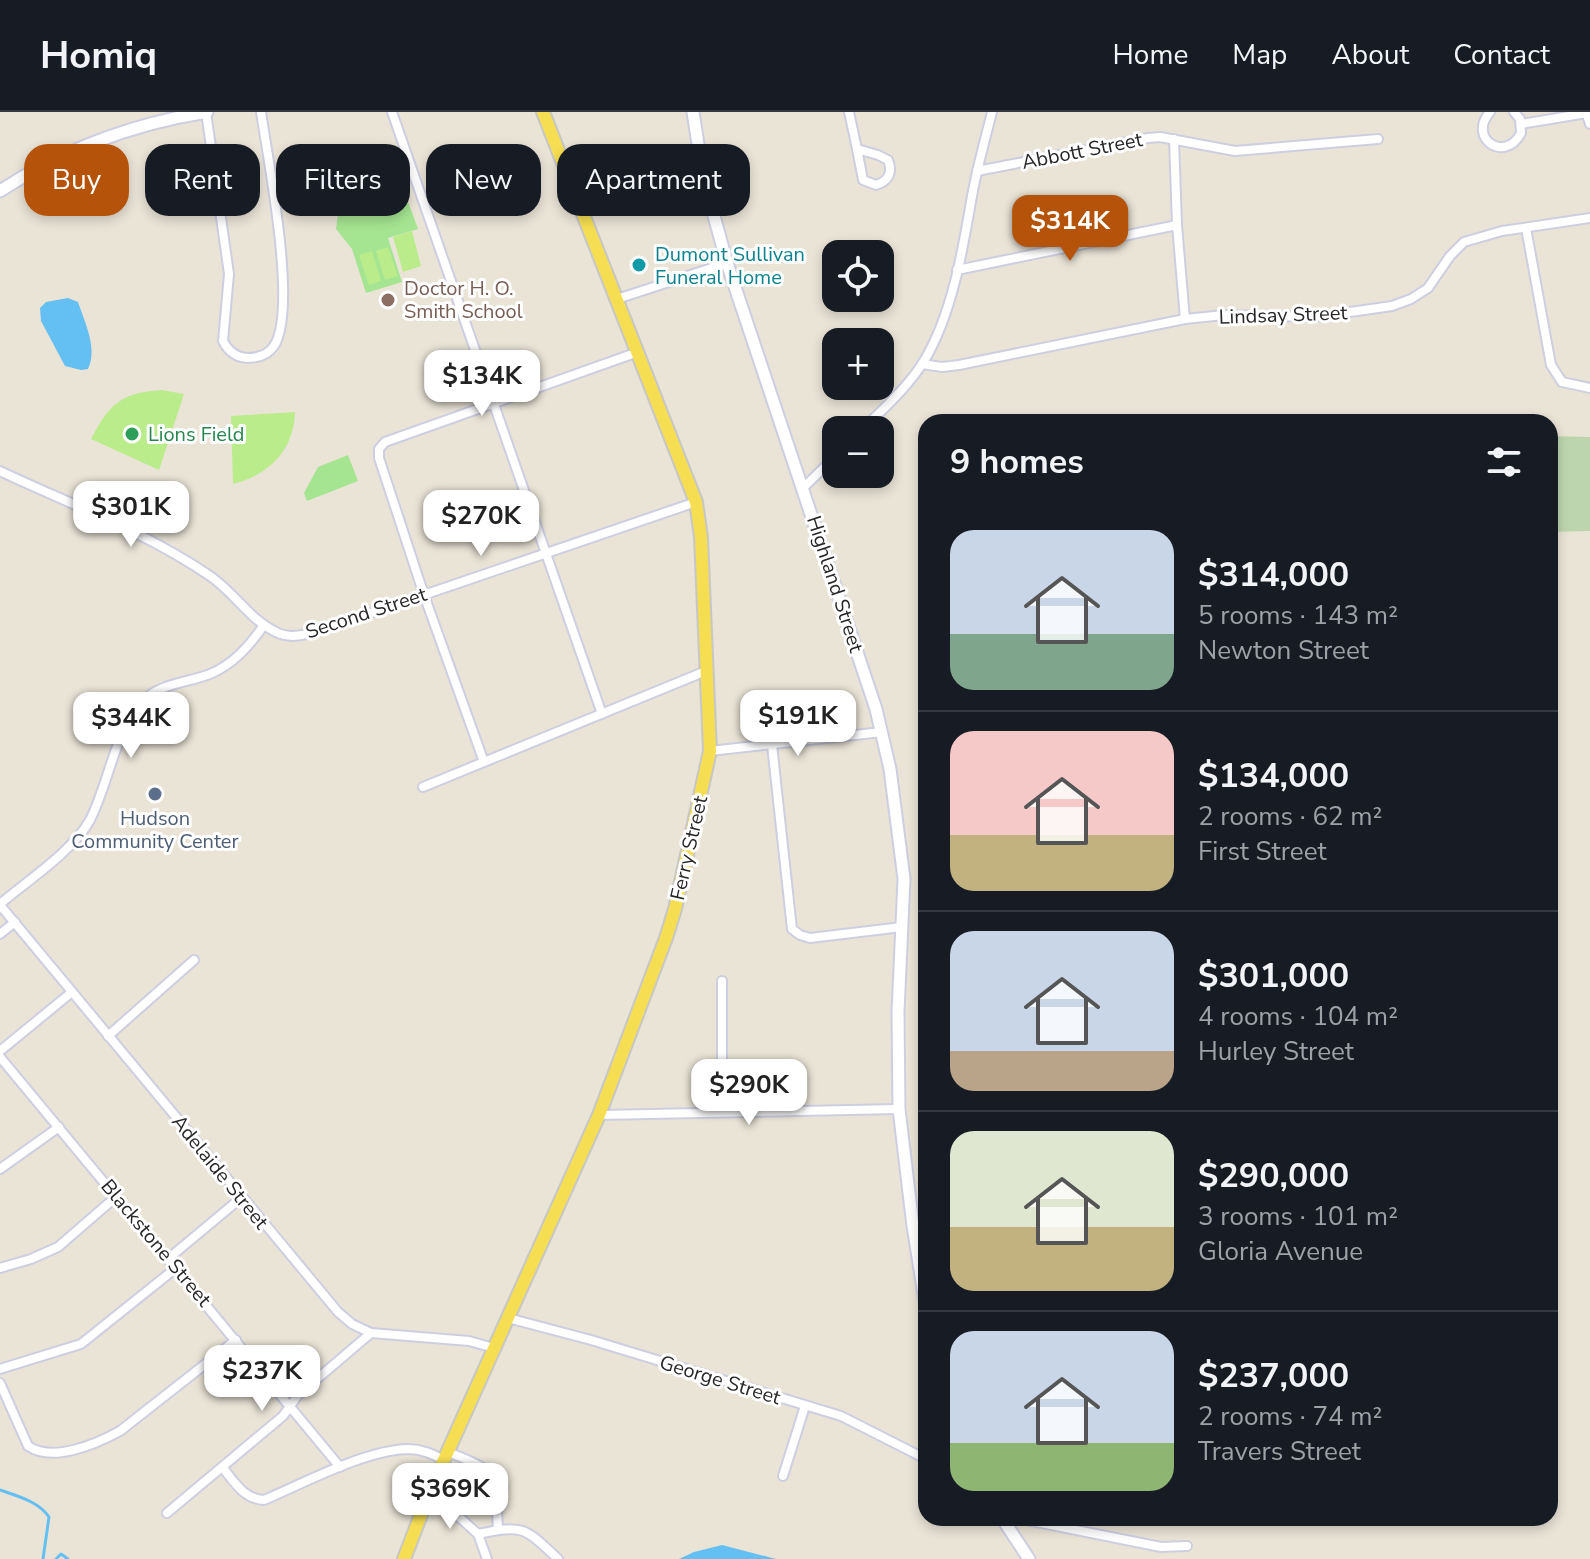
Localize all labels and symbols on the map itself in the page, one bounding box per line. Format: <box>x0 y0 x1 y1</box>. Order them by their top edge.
street label: Abbott Street <box>1019 126 1146 176</box>
pin: $314K <box>1014 195 1126 263</box>
place label: Dumont Sullivan Funeral Home <box>655 241 805 291</box>
marker: Dumont Sullivan Funeral Home <box>630 256 648 274</box>
place label: Doctor H. O. Smith School <box>404 275 523 325</box>
marker: Doctor H. O. Smith School <box>379 291 397 309</box>
street label: Lindsay Street <box>1218 299 1349 331</box>
pin: $134K <box>426 350 538 418</box>
place label: Lions Field <box>148 421 244 448</box>
marker: Lions Field <box>123 425 141 443</box>
pin: $301K <box>75 481 187 549</box>
pin: $270K <box>425 490 537 558</box>
street label: Highland Street <box>800 512 870 657</box>
street label: Second Street <box>302 580 431 645</box>
pin: $191K <box>742 690 854 758</box>
pin: $344K <box>75 692 187 760</box>
marker: Hudson Community Center <box>146 785 164 803</box>
street label: Ferry Street <box>664 792 714 903</box>
place label: Hudson Community Center <box>71 805 239 855</box>
pin: $290K <box>693 1059 805 1127</box>
street label: Adelaide Street <box>165 1109 275 1236</box>
street label: Blackstone Street <box>95 1174 218 1313</box>
pin: $237K <box>206 1345 318 1413</box>
street label: George Street <box>656 1349 785 1412</box>
pin: $369K <box>394 1463 506 1531</box>

